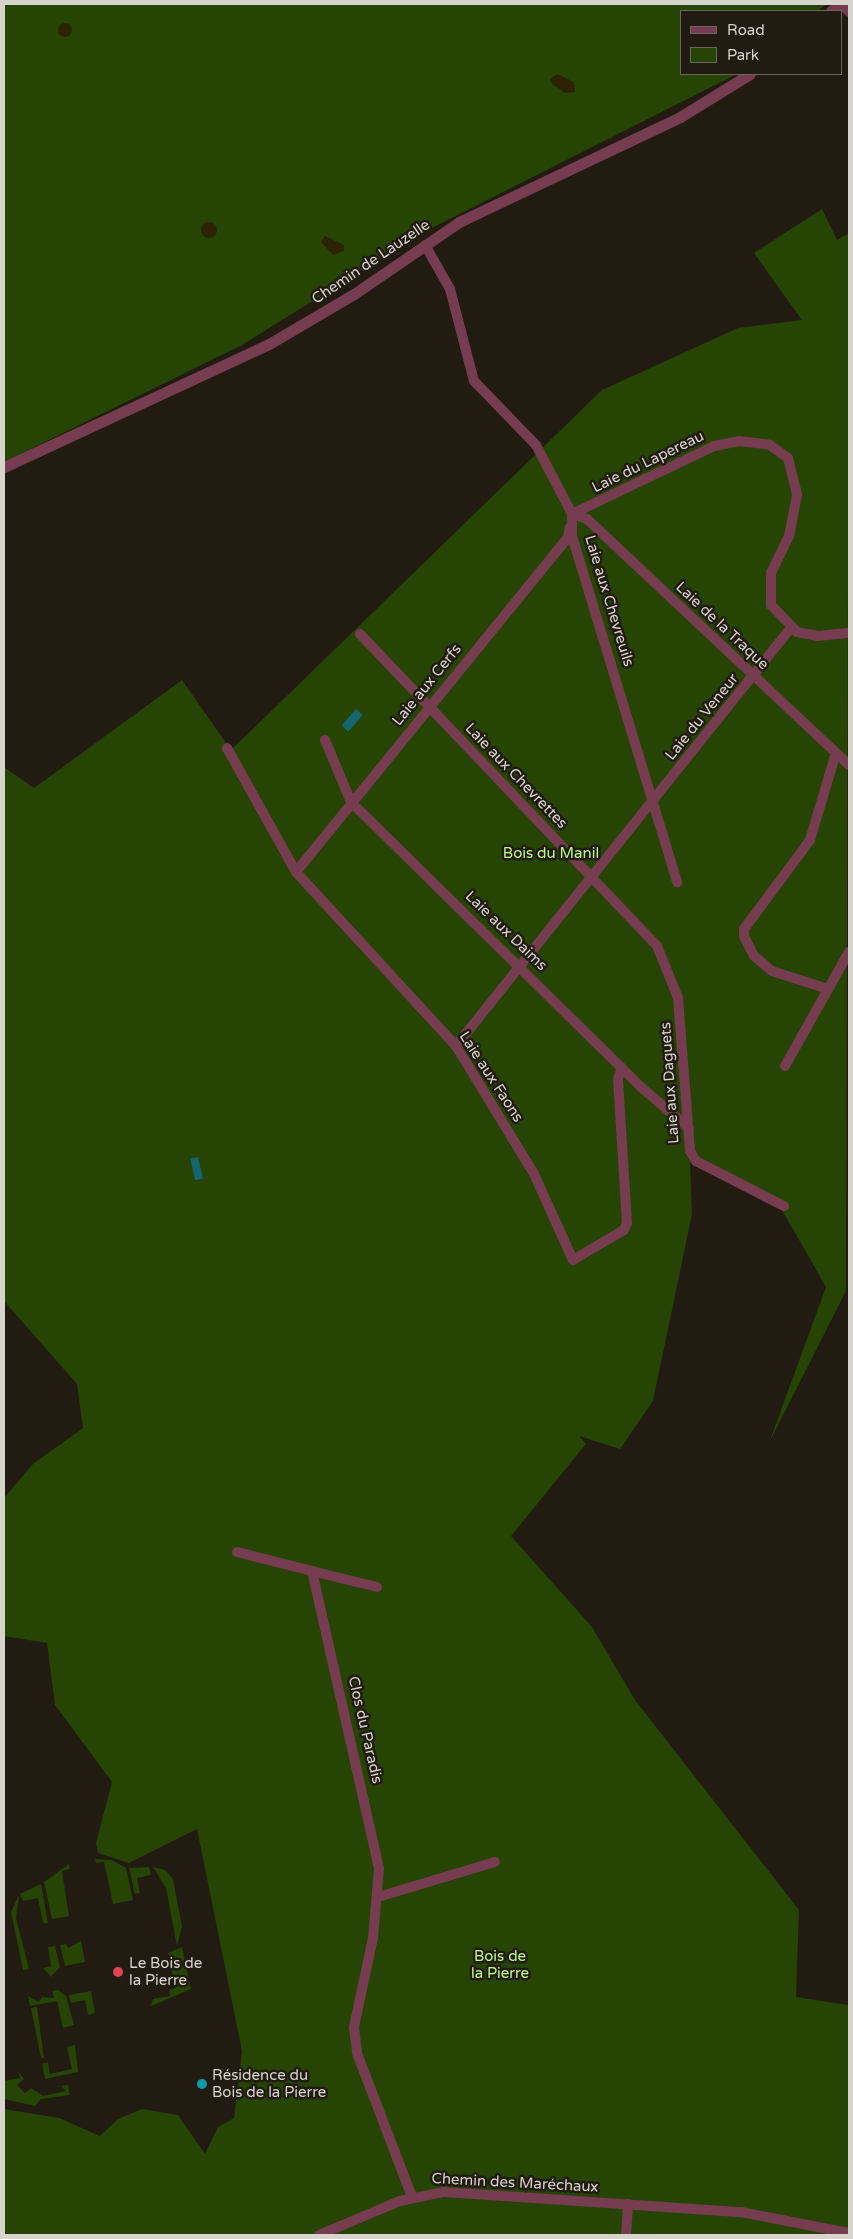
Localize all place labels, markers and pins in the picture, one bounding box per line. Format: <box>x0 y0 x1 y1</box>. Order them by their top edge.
place label: Le Bois de la Pierre <box>129 1954 202 1989</box>
marker: Le Bois de la Pierre <box>111 1965 125 1979</box>
place label: Résidence du Bois de la Pierre <box>212 2066 326 2101</box>
marker: Résidence du Bois de la Pierre <box>196 2078 208 2090</box>

